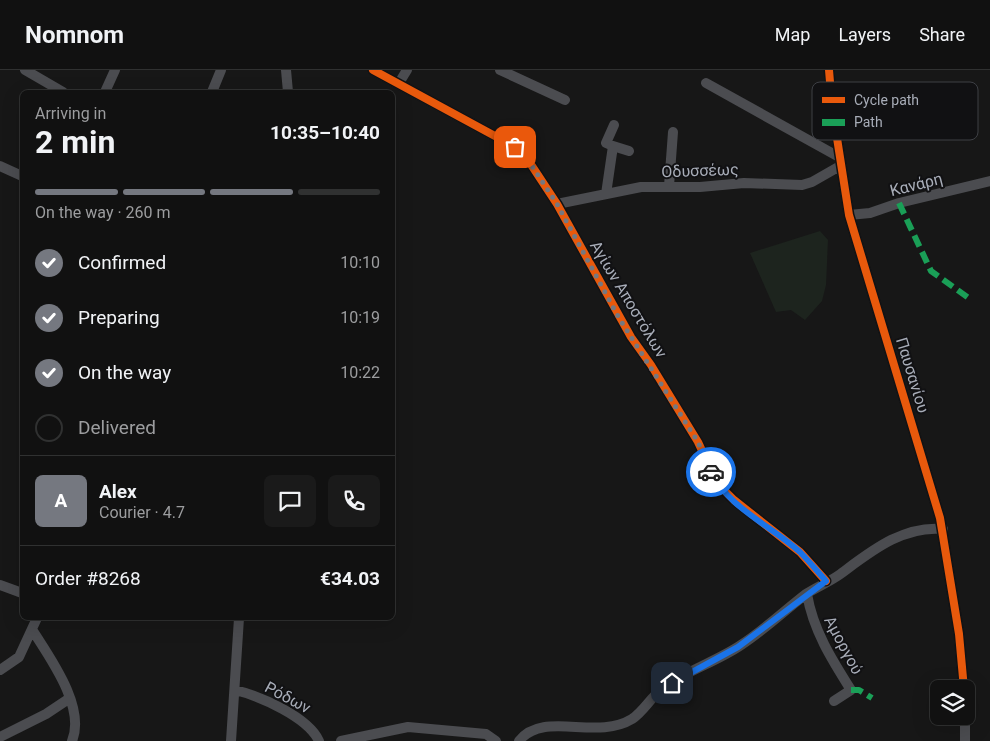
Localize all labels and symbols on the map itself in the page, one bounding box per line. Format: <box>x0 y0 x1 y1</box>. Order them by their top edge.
legend <box>812 82 978 140</box>
text: Cycle path <box>854 92 919 108</box>
text: Path <box>854 114 883 130</box>
pin <box>494 126 536 168</box>
street label: Οδυσσέως <box>661 160 739 181</box>
street label: Κανάρη <box>888 169 944 200</box>
street label: Αγίων Αποστόλων <box>586 237 671 362</box>
street label: Παυσανίου <box>892 335 933 415</box>
courier <box>686 447 736 497</box>
street label: Αμοργού <box>820 613 867 678</box>
pin <box>651 662 693 704</box>
street label: Ρόδων <box>262 678 314 717</box>

